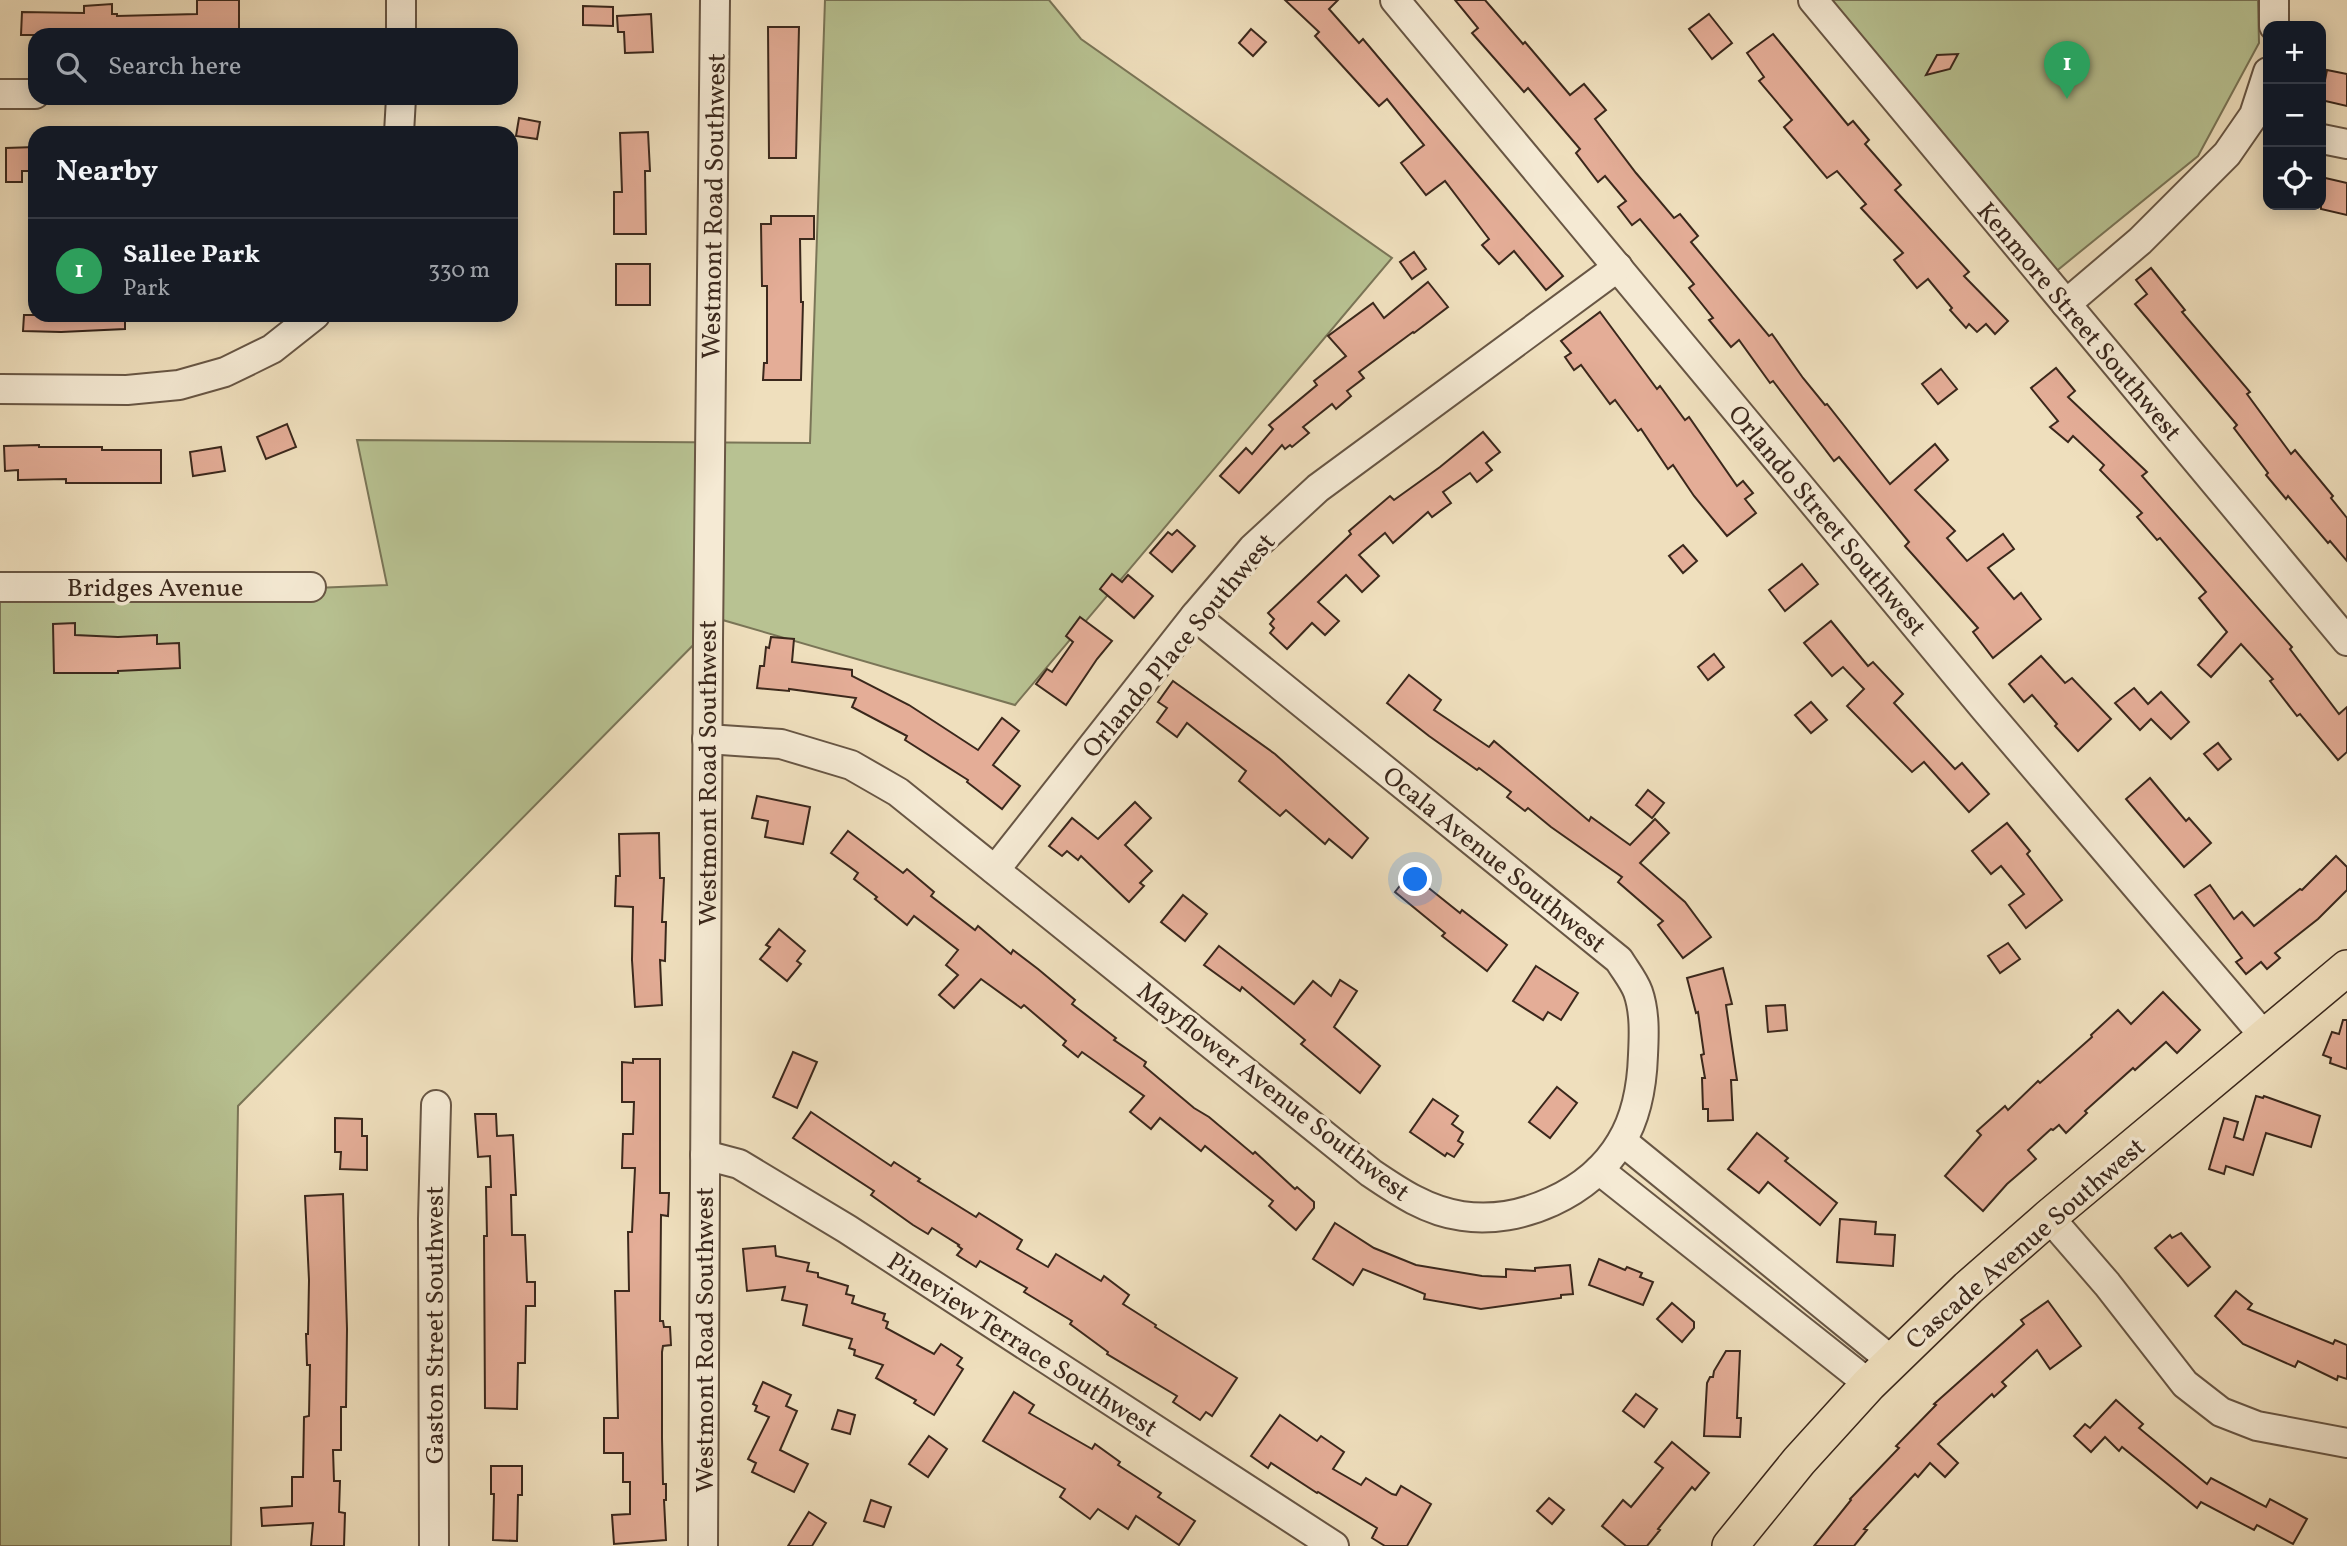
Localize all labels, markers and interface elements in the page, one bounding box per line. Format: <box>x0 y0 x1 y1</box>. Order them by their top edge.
map controls <box>2263 21 2326 210</box>
button: + <box>2263 21 2326 84</box>
search box <box>28 28 518 105</box>
pin: 1 <box>2044 41 2090 99</box>
icon: search <box>52 48 90 86</box>
text: Search here <box>108 49 241 85</box>
street label: Westmont Road Southwest <box>694 53 736 359</box>
button: − <box>2263 84 2326 147</box>
button: locate <box>2263 147 2326 210</box>
text: Nearby <box>56 151 158 193</box>
street label: Kenmore Street Southwest <box>1968 195 2189 449</box>
text: Sallee Park <box>123 237 260 273</box>
text: 1 <box>74 255 84 287</box>
text: 330 m <box>428 255 490 287</box>
text: Park <box>123 273 170 305</box>
street label: Orlando Street Southwest <box>1719 398 1934 645</box>
street label: Orlando Place Southwest <box>1075 526 1284 767</box>
street label: Bridges Avenue <box>67 571 243 607</box>
street label: Westmont Road Southwest <box>691 620 727 926</box>
street label: Ocala Avenue Southwest <box>1374 759 1613 962</box>
your location <box>1398 862 1432 896</box>
street label: Mayflower Avenue Southwest <box>1129 974 1417 1211</box>
street label: Cascade Avenue Southwest <box>1899 1130 2154 1359</box>
street label: Gaston Street Southwest <box>418 1186 454 1464</box>
street label: Westmont Road Southwest <box>688 1187 724 1493</box>
street label: Pineview Terrace Southwest <box>879 1244 1164 1447</box>

